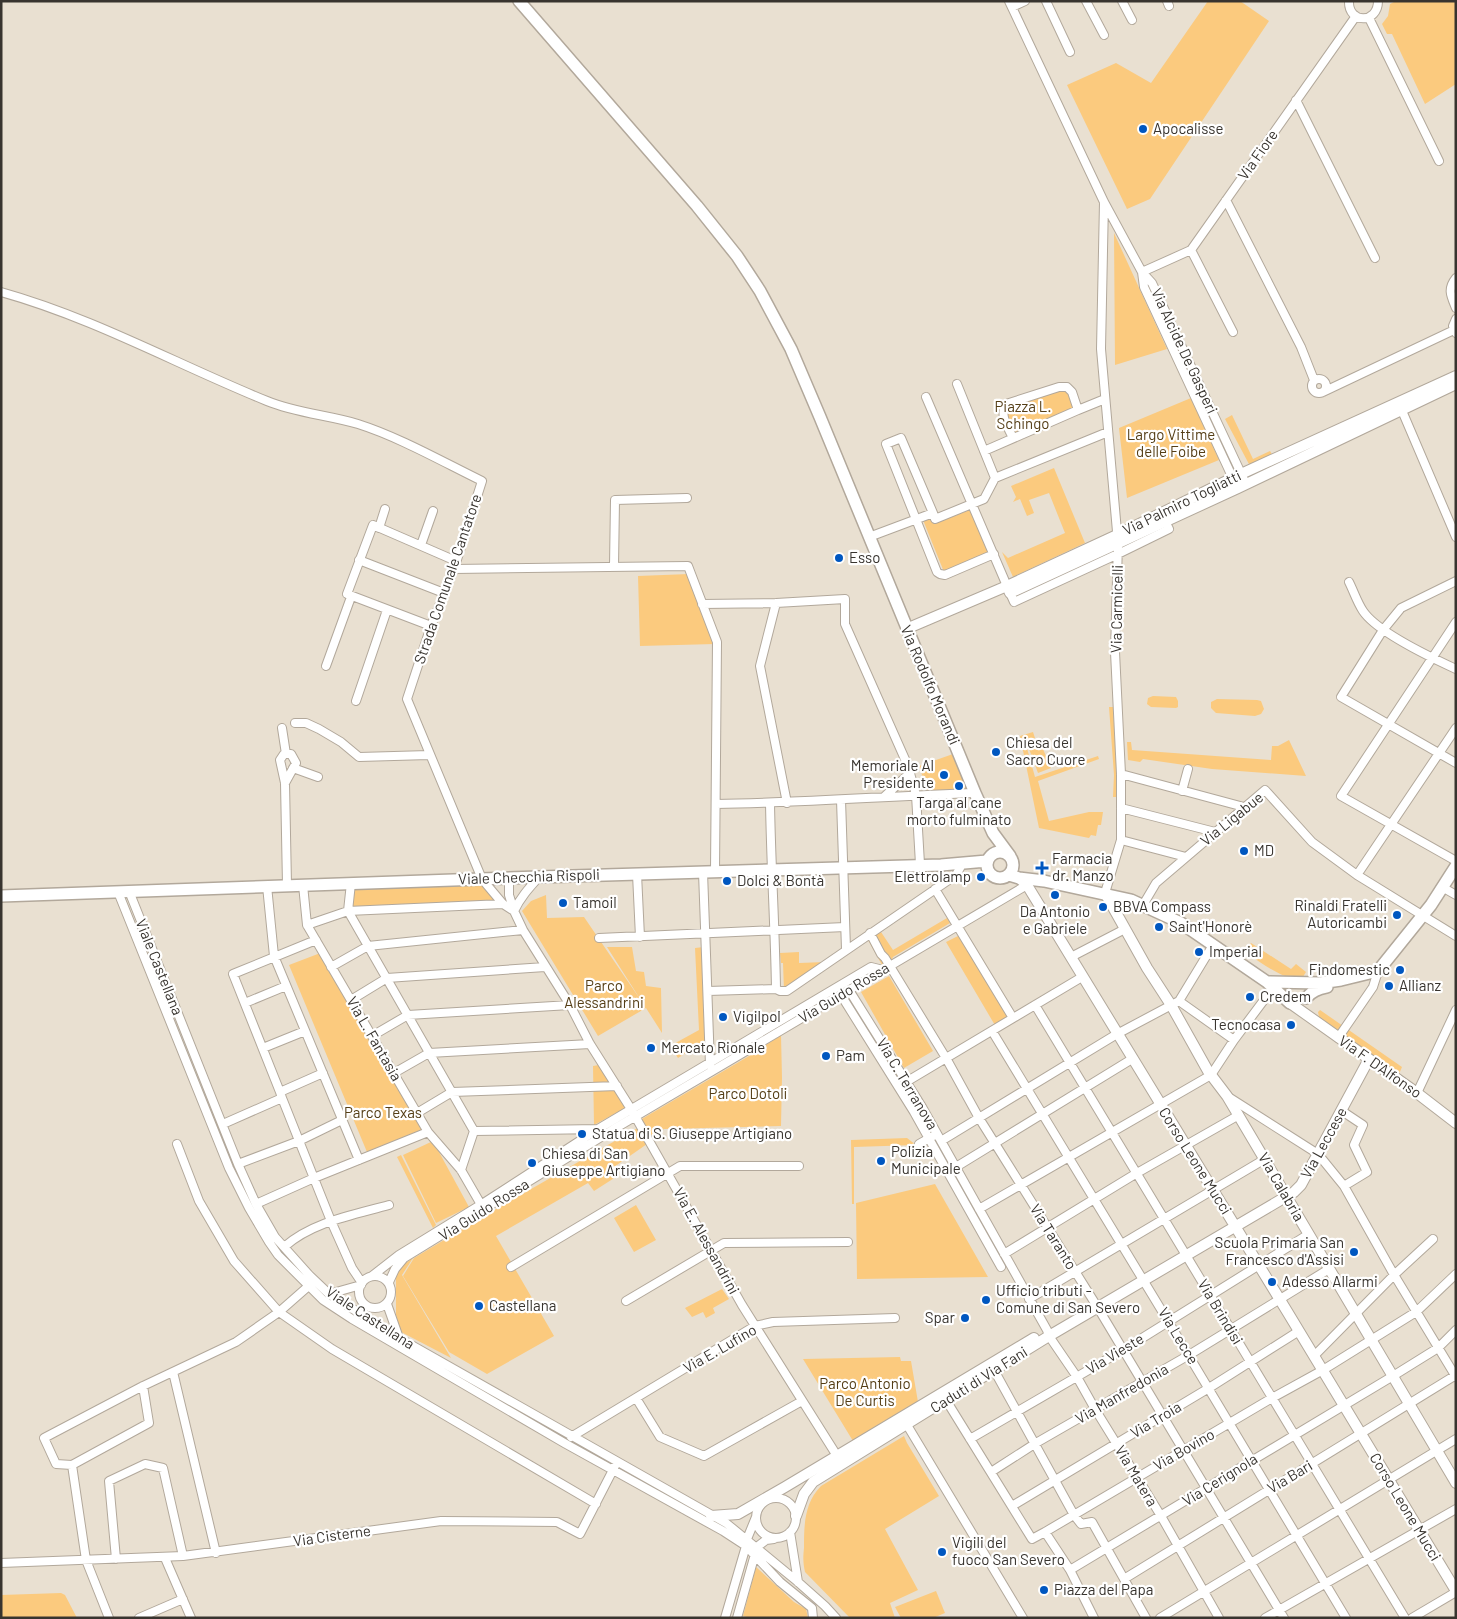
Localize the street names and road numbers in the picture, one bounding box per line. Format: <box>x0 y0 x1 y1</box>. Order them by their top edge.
street label: Via Fiore <box>1233 126 1281 183</box>
street label: Via Alcide De Gasperi <box>1148 285 1222 416</box>
street label: Via Palmiro Togliatti <box>1119 466 1244 539</box>
street label: Strada Comunale Cantatore <box>409 491 485 666</box>
street label: Via Carmicelli <box>1106 565 1126 653</box>
street label: Via Rodolfo Morandi <box>898 622 964 747</box>
street label: Via Ligabue <box>1196 787 1266 849</box>
street label: Viale Checchia Rispoli <box>458 865 600 887</box>
street label: Viale Castellana <box>132 916 187 1017</box>
street label: Via Guido Rossa <box>795 958 892 1026</box>
street label: Via L. Fantasia <box>343 993 406 1084</box>
street label: Via F. D'Alfonso <box>1336 1031 1426 1101</box>
street label: Via C. Terranova <box>873 1034 942 1133</box>
street label: Corso Leone Mucci <box>1156 1104 1236 1217</box>
street label: Via Leccese <box>1296 1104 1350 1181</box>
street label: Via Calabria <box>1255 1149 1309 1224</box>
street label: Via Guido Rossa <box>435 1174 532 1244</box>
street label: Via E. Alessandrini <box>670 1184 744 1297</box>
street label: Via Taranto <box>1027 1200 1081 1273</box>
street label: Via Brindisi <box>1194 1276 1247 1347</box>
street label: Viale Castellana <box>323 1282 418 1353</box>
street label: Via Lecce <box>1155 1304 1203 1367</box>
street label: Via E. Lufino <box>680 1320 759 1376</box>
street label: Via Vieste <box>1082 1329 1147 1377</box>
street label: Caduti di Via Fani <box>927 1342 1030 1416</box>
street label: Via Manfredonia <box>1072 1359 1171 1427</box>
street label: Via Troia <box>1127 1397 1184 1441</box>
street label: Via Bovino <box>1150 1424 1217 1474</box>
street label: Via Matera <box>1112 1442 1162 1509</box>
street label: Via Cerignola <box>1179 1449 1260 1509</box>
street label: Corso Leone Mucci <box>1366 1449 1445 1564</box>
street label: Via Bari <box>1264 1456 1315 1497</box>
street label: Via Cisterne <box>292 1521 372 1549</box>

